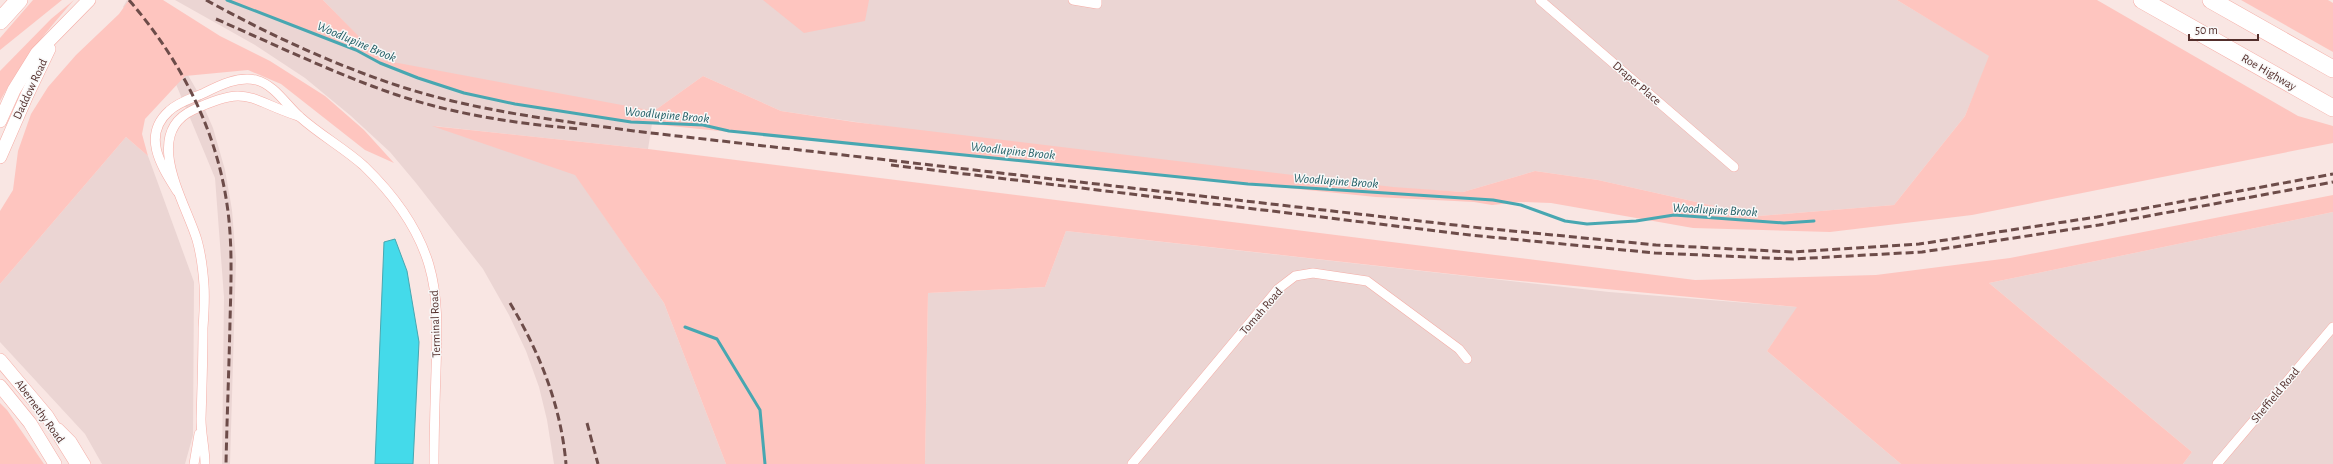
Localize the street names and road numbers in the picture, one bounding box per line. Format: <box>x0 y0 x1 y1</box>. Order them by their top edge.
street label: Roe Highway <box>2239 52 2298 93</box>
street label: Daddow Road <box>11 57 49 121</box>
street label: Draper Place <box>1611 59 1663 107</box>
street label: Tomah Road <box>1237 285 1285 337</box>
street label: Terminal Road <box>428 290 442 358</box>
street label: Sheffield Road <box>2248 365 2302 425</box>
street label: Abernethy Road <box>12 377 67 445</box>

